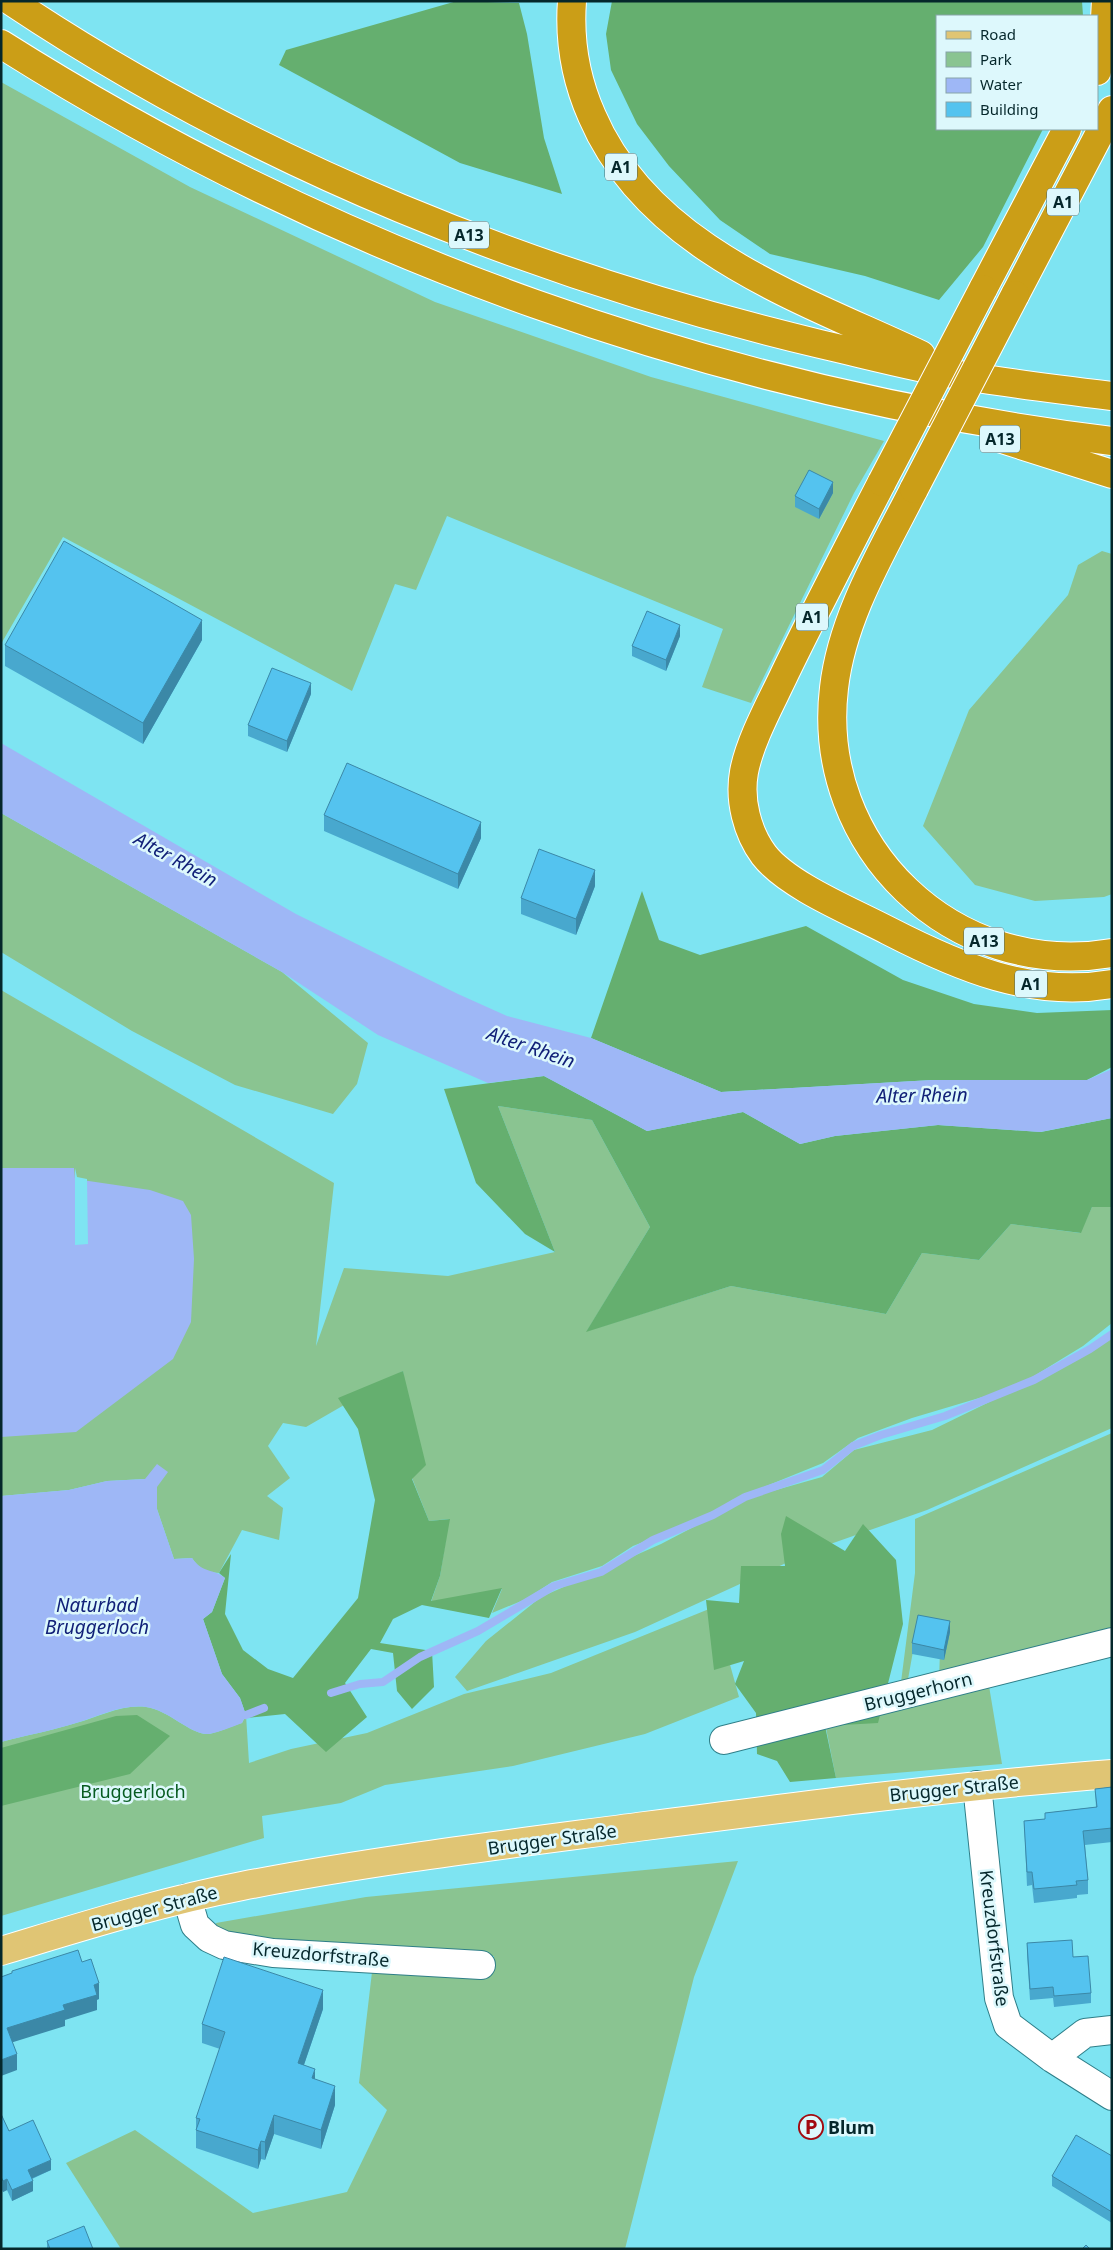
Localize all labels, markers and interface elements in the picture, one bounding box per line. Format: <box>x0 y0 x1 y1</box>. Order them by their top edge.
legend <box>936 15 1098 130</box>
text: Road <box>980 24 1016 44</box>
text: Park <box>980 49 1012 69</box>
text: Water <box>980 74 1022 94</box>
text: Building <box>980 99 1038 119</box>
road number: A1 <box>605 154 637 180</box>
road number: A1 <box>1047 188 1079 216</box>
road number: A13 <box>449 222 489 248</box>
road number: A13 <box>980 426 1020 452</box>
road number: A1 <box>796 604 828 630</box>
water label: Alter Rhein <box>128 825 222 892</box>
road number: A13 <box>964 928 1004 954</box>
road number: A1 <box>1015 971 1047 998</box>
water label: Alter Rhein <box>482 1019 578 1074</box>
water label: Alter Rhein <box>874 1081 968 1109</box>
water label: Naturbad Bruggerloch <box>45 1592 149 1640</box>
street label: Bruggerhorn <box>861 1666 975 1716</box>
street label: Brugger Straße <box>888 1769 1020 1807</box>
park label: Bruggerloch <box>80 1779 186 1803</box>
street label: Brugger Straße <box>486 1818 618 1860</box>
street label: Kreuzdorfstraße <box>975 1868 1015 2008</box>
street label: Brugger Straße <box>88 1880 220 1936</box>
street label: Kreuzdorfstraße <box>252 1936 390 1972</box>
parking icon: Blum <box>798 2114 824 2140</box>
place label: Blum <box>828 2115 875 2139</box>

